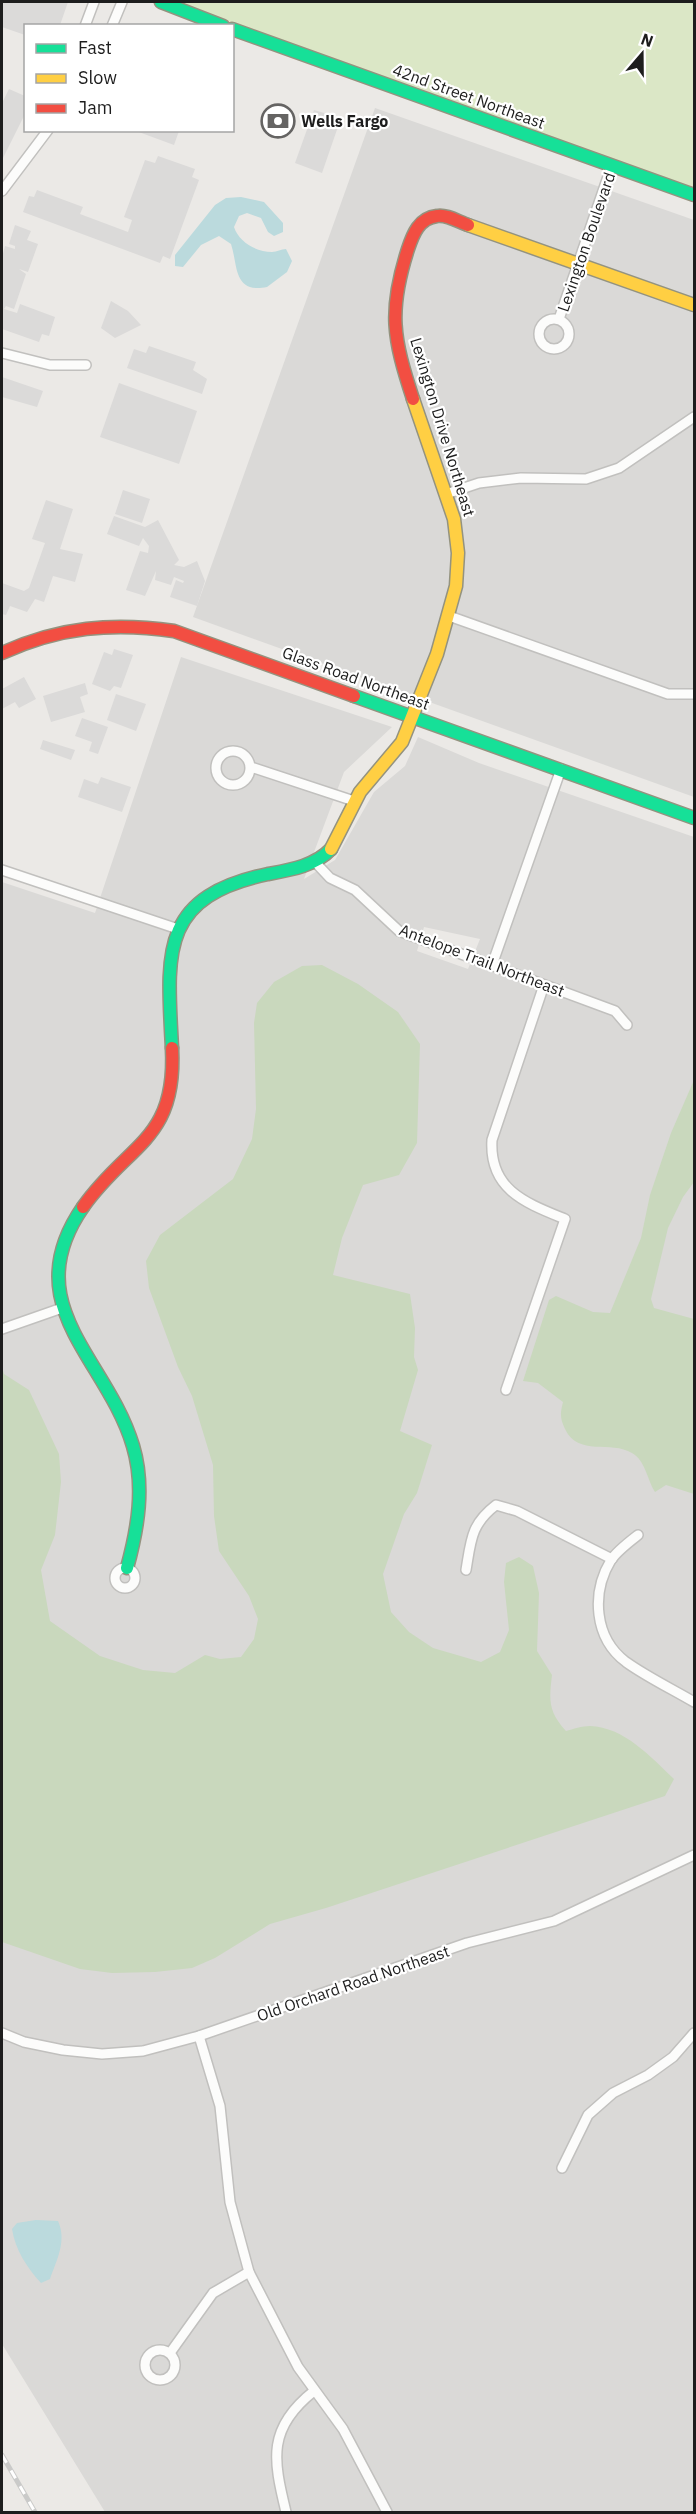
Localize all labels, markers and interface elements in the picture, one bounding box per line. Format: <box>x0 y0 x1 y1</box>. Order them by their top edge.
legend <box>24 24 234 132</box>
north arrow <box>612 24 672 84</box>
text: N <box>638 29 656 51</box>
text: Fast <box>78 36 112 59</box>
street label: 42nd Street Northeast <box>390 59 548 133</box>
text: Slow <box>78 66 117 89</box>
text: Jam <box>78 96 113 119</box>
bank icon: Wells Fargo <box>260 103 296 139</box>
place label: Wells Fargo <box>301 111 388 131</box>
street label: Lexington Boulevard <box>553 170 619 314</box>
street label: Lexington Drive Northeast <box>406 335 480 519</box>
street label: Glass Road Northeast <box>280 642 432 714</box>
street label: Antelope Trail Northeast <box>397 919 567 1001</box>
street label: Old Orchard Road Northeast <box>254 1941 452 2025</box>

